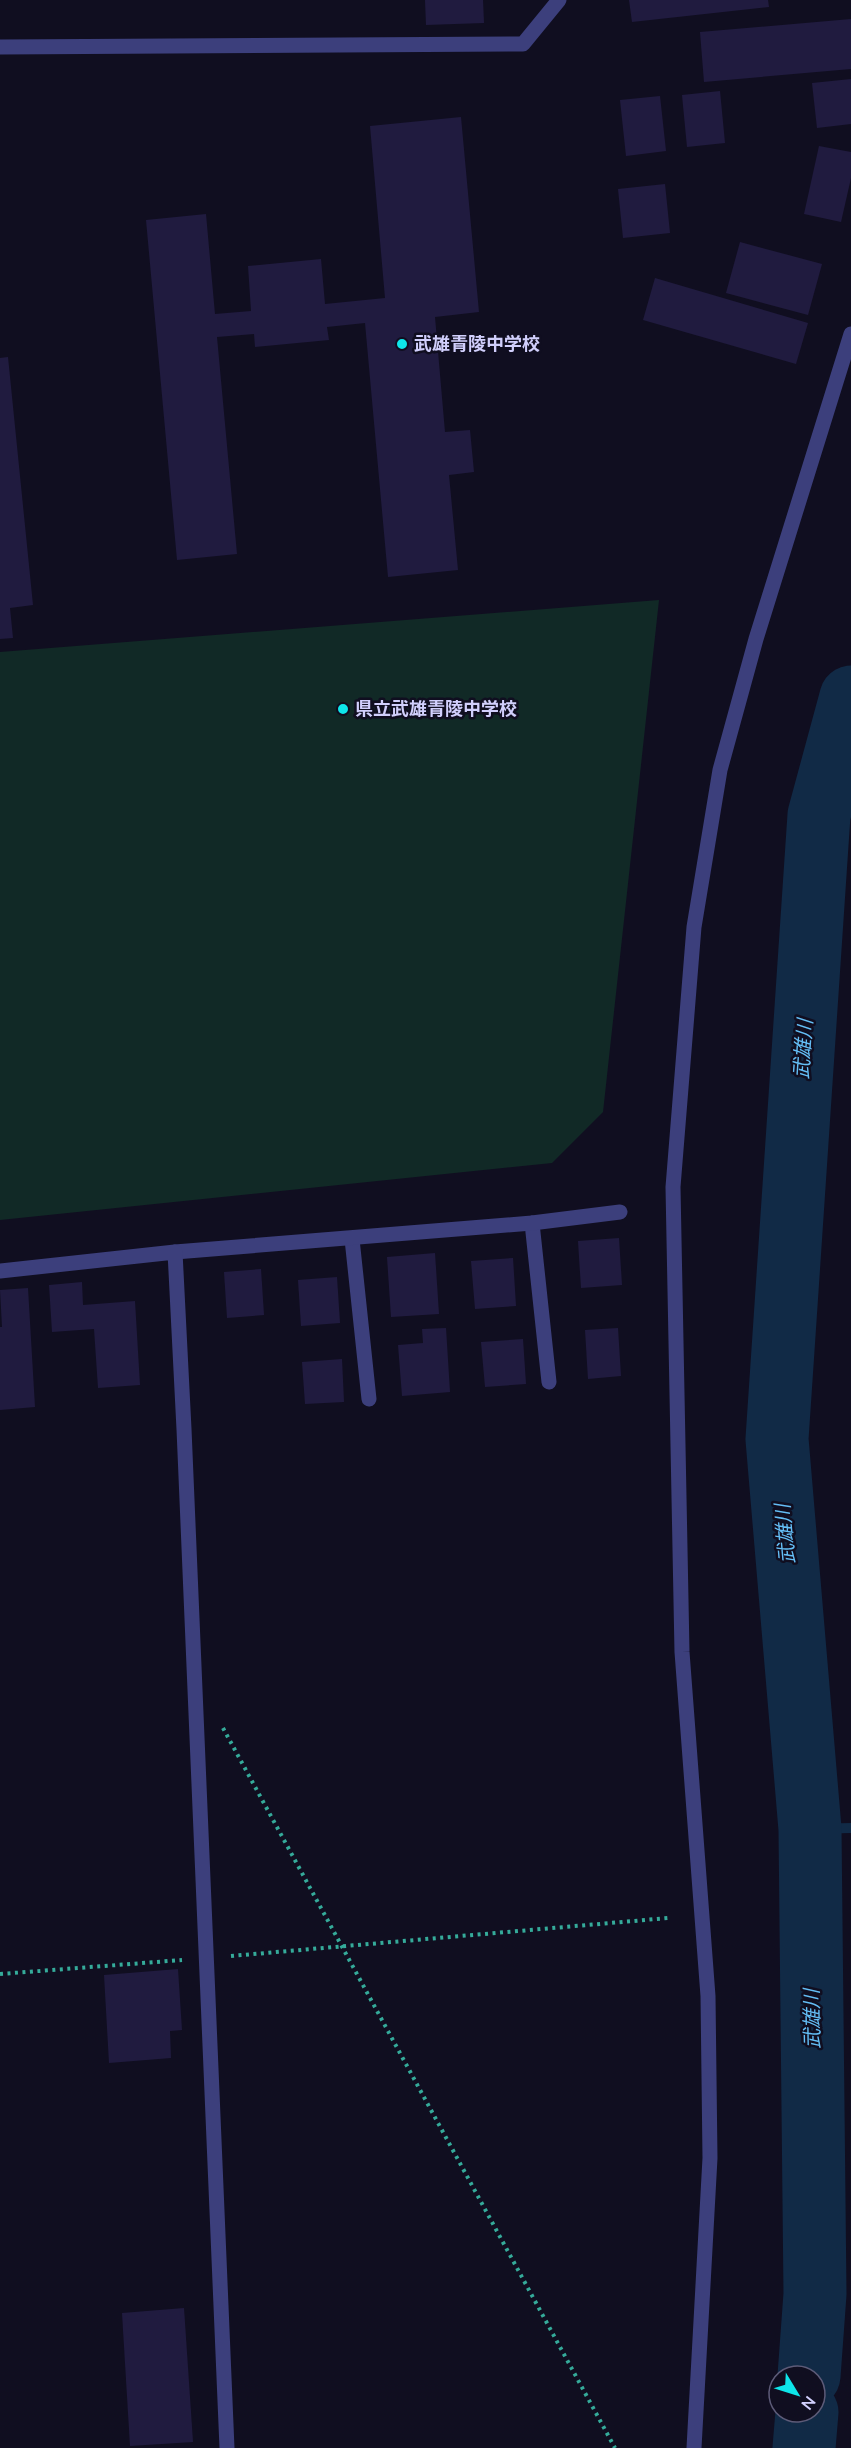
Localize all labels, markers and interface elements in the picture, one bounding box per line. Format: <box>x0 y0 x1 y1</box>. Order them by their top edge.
place label: 武雄青陵中学校 <box>414 332 540 356</box>
marker: 武雄青陵中学校 <box>395 337 409 351</box>
place label: 県立武雄青陵中学校 <box>355 697 517 721</box>
marker: 県立武雄青陵中学校 <box>336 702 350 716</box>
water label: 武雄川 <box>788 1016 819 1080</box>
water label: 武雄川 <box>769 1501 802 1565</box>
water label: 武雄川 <box>798 1987 827 2049</box>
north arrow <box>767 2364 827 2424</box>
text: N <box>796 2391 820 2414</box>

